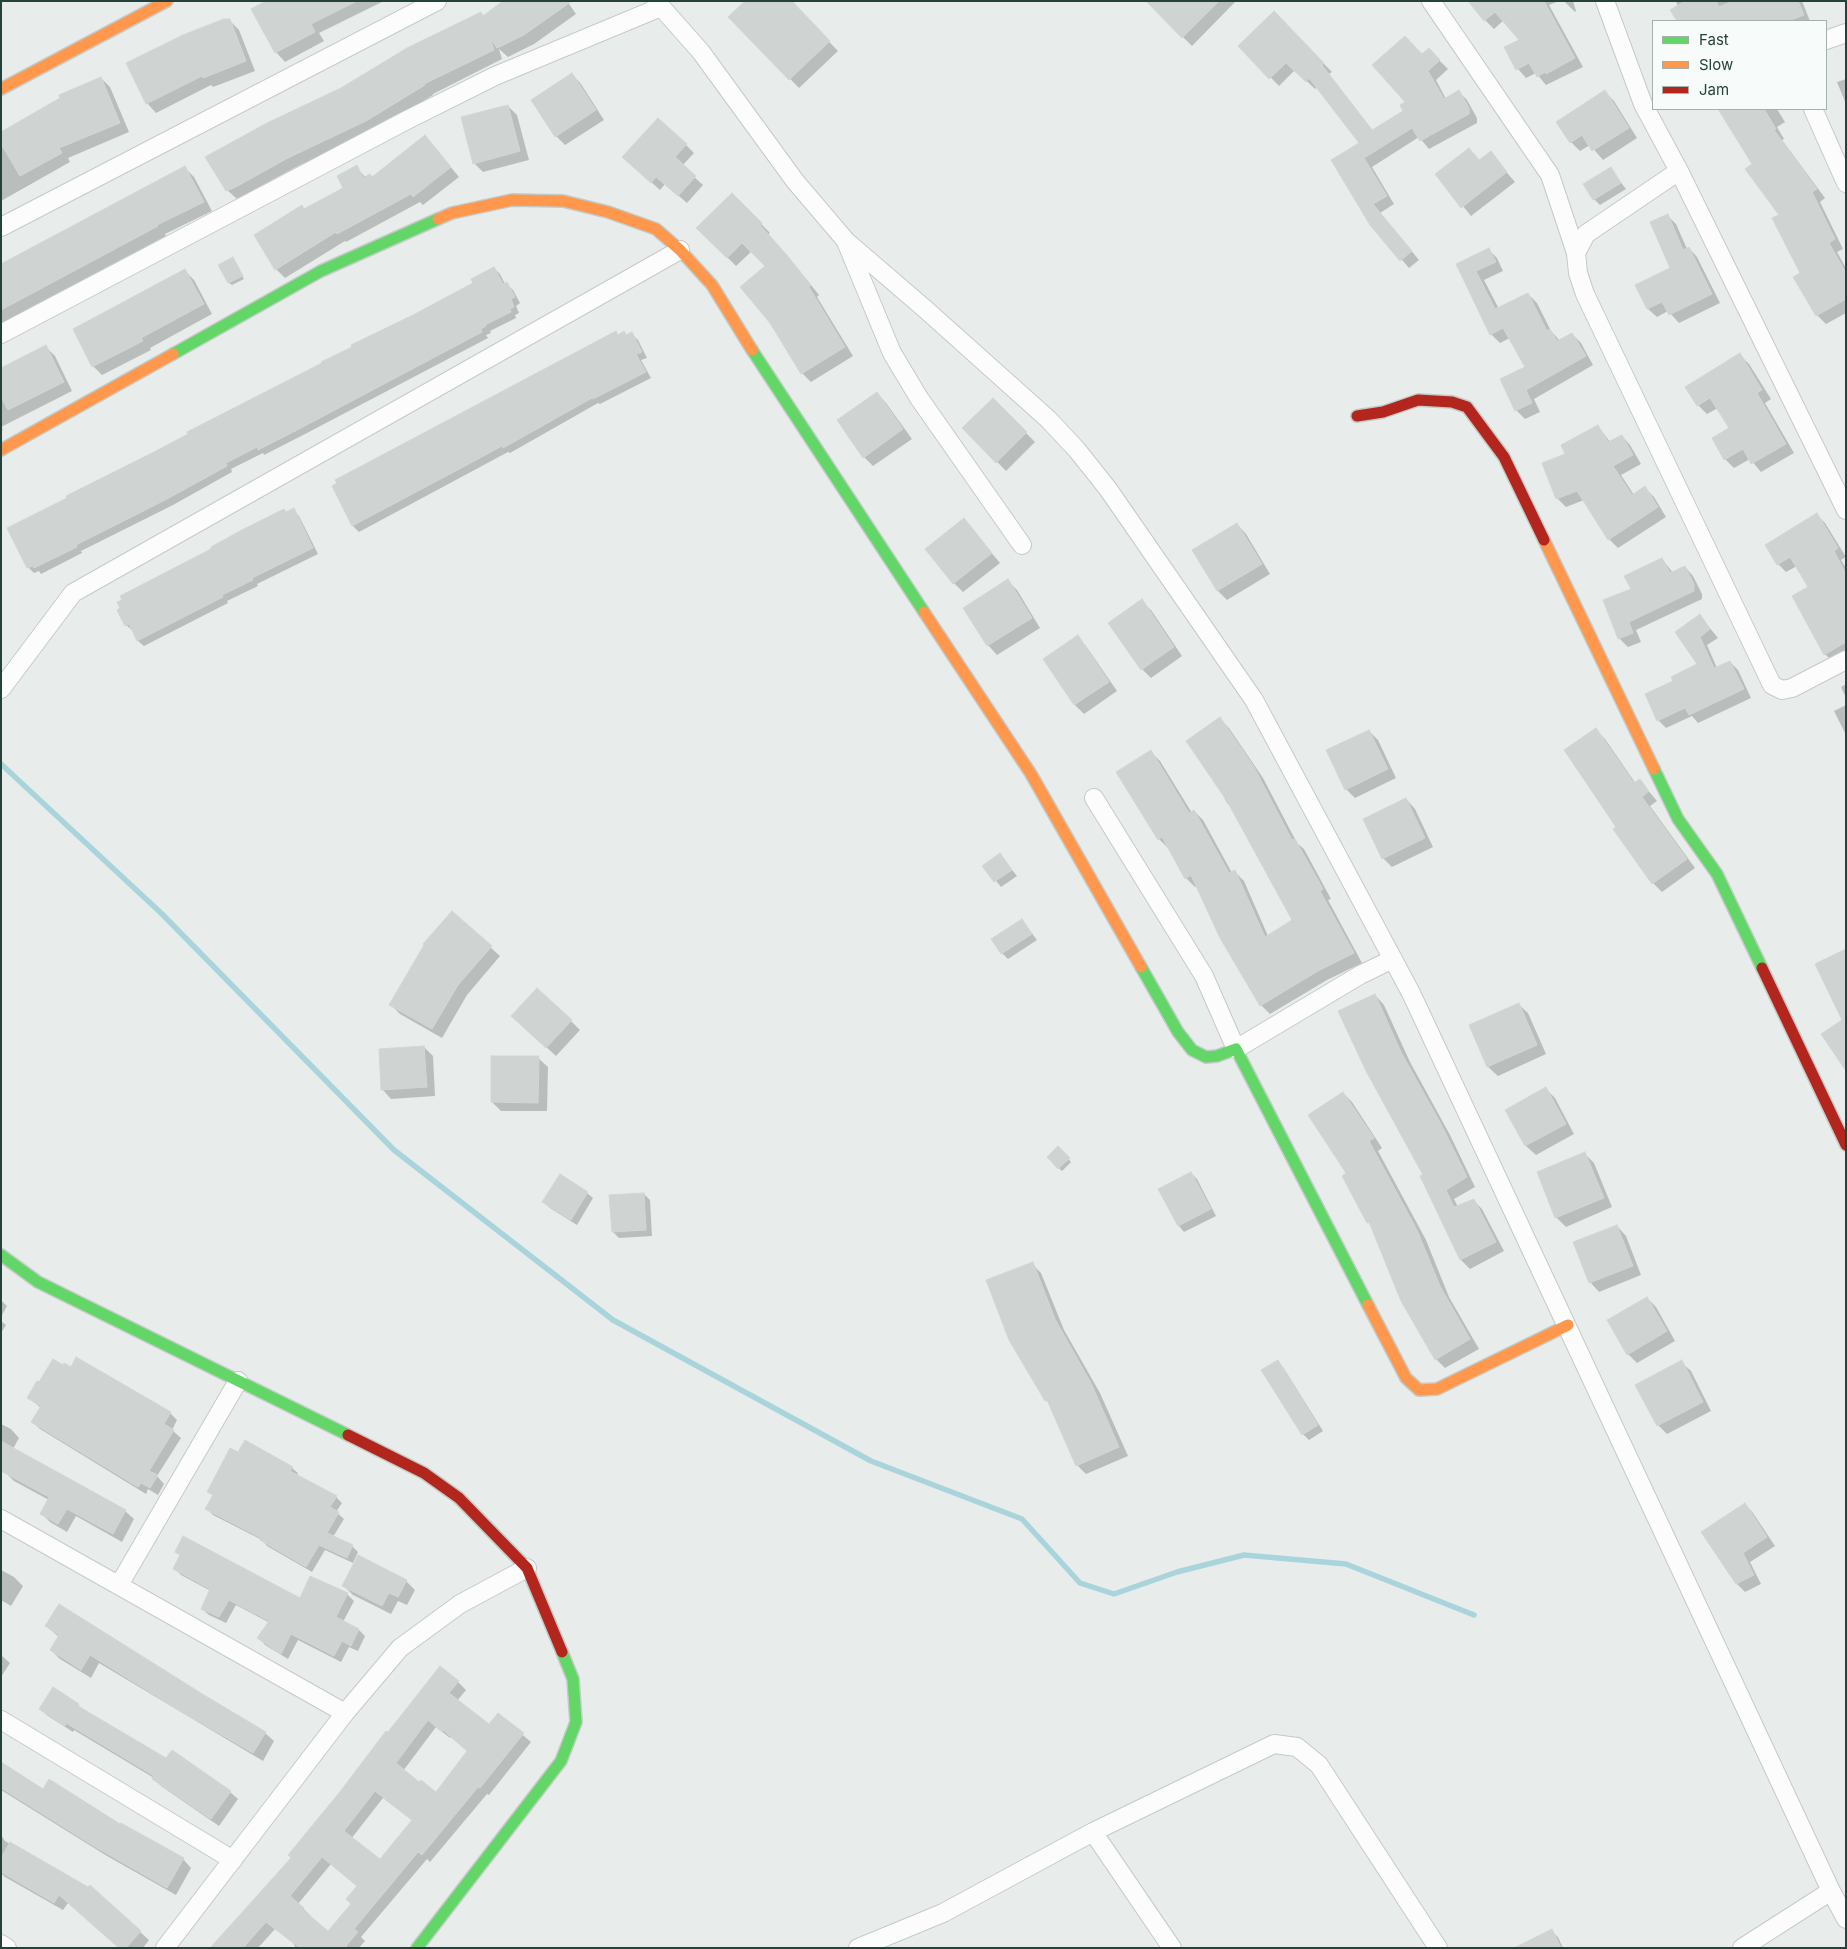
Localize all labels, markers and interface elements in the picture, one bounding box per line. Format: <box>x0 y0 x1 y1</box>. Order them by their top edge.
legend <box>1652 20 1827 110</box>
text: Fast <box>1699 30 1729 49</box>
text: Slow <box>1699 55 1733 74</box>
text: Jam <box>1699 80 1729 99</box>

